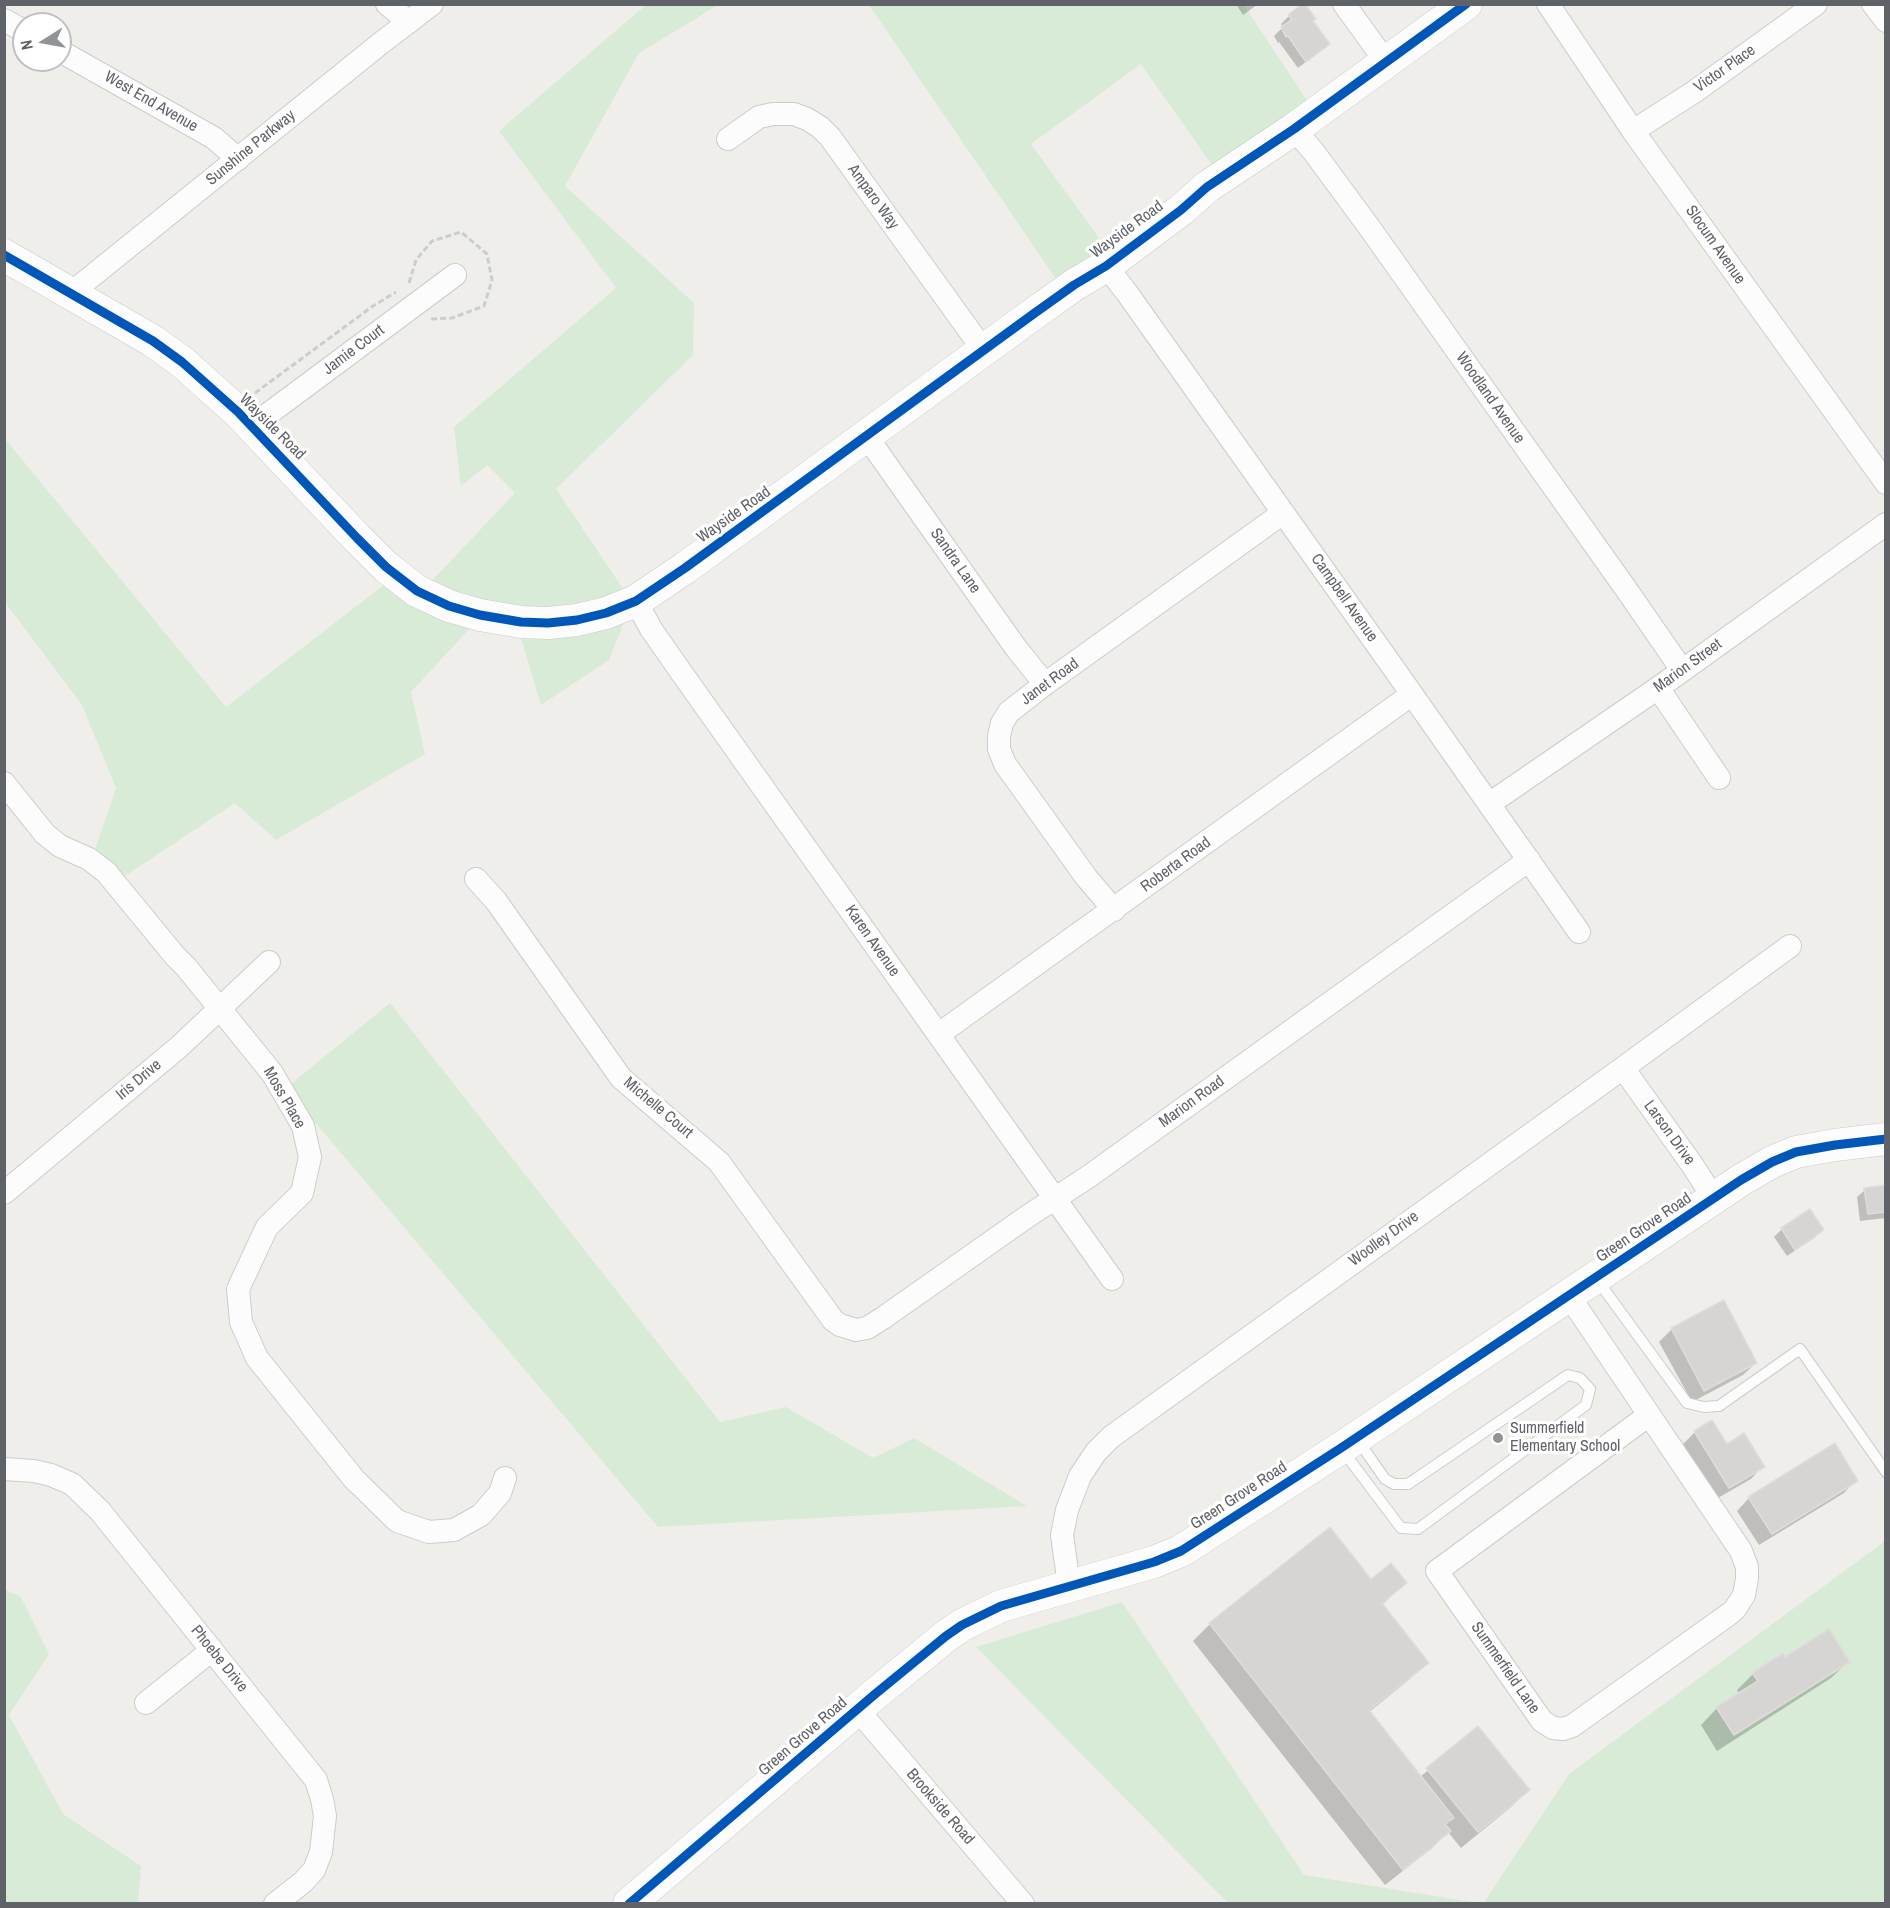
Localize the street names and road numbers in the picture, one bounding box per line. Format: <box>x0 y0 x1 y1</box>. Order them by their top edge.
street label: Victor Place <box>1691 41 1759 97</box>
street label: West End Avenue <box>101 68 201 136</box>
street label: Sunshine Parkway <box>202 106 300 190</box>
street label: Amparo Way <box>843 161 903 233</box>
street label: Wayside Road <box>1087 197 1167 263</box>
street label: Slocum Avenue <box>1681 202 1749 288</box>
street label: Jamie Court <box>320 321 388 379</box>
street label: Woodland Avenue <box>1452 349 1528 447</box>
street label: Wayside Road <box>235 390 309 464</box>
street label: Wayside Road <box>693 483 775 547</box>
street label: Sandra Lane <box>926 525 984 597</box>
street label: Campbell Avenue <box>1307 550 1381 646</box>
street label: Marion Street <box>1650 635 1726 697</box>
street label: Janet Road <box>1017 655 1083 709</box>
street label: Roberta Road <box>1137 833 1215 897</box>
street label: Karen Avenue <box>840 902 904 980</box>
street label: Iris Drive <box>112 1056 166 1104</box>
street label: Moss Place <box>259 1064 309 1132</box>
street label: Marion Road <box>1156 1072 1228 1132</box>
street label: Michelle Court <box>619 1073 697 1143</box>
street label: Larson Drive <box>1639 1097 1699 1169</box>
street label: Green Grove Road <box>1593 1189 1695 1267</box>
street label: Woolley Drive <box>1345 1207 1423 1271</box>
street label: Green Grove Road <box>1187 1458 1291 1534</box>
street label: Summerfield Lane <box>1466 1619 1544 1717</box>
street label: Phoebe Drive <box>186 1622 252 1696</box>
street label: Green Grove Road <box>755 1693 851 1781</box>
street label: Brookside Road <box>902 1765 978 1849</box>

